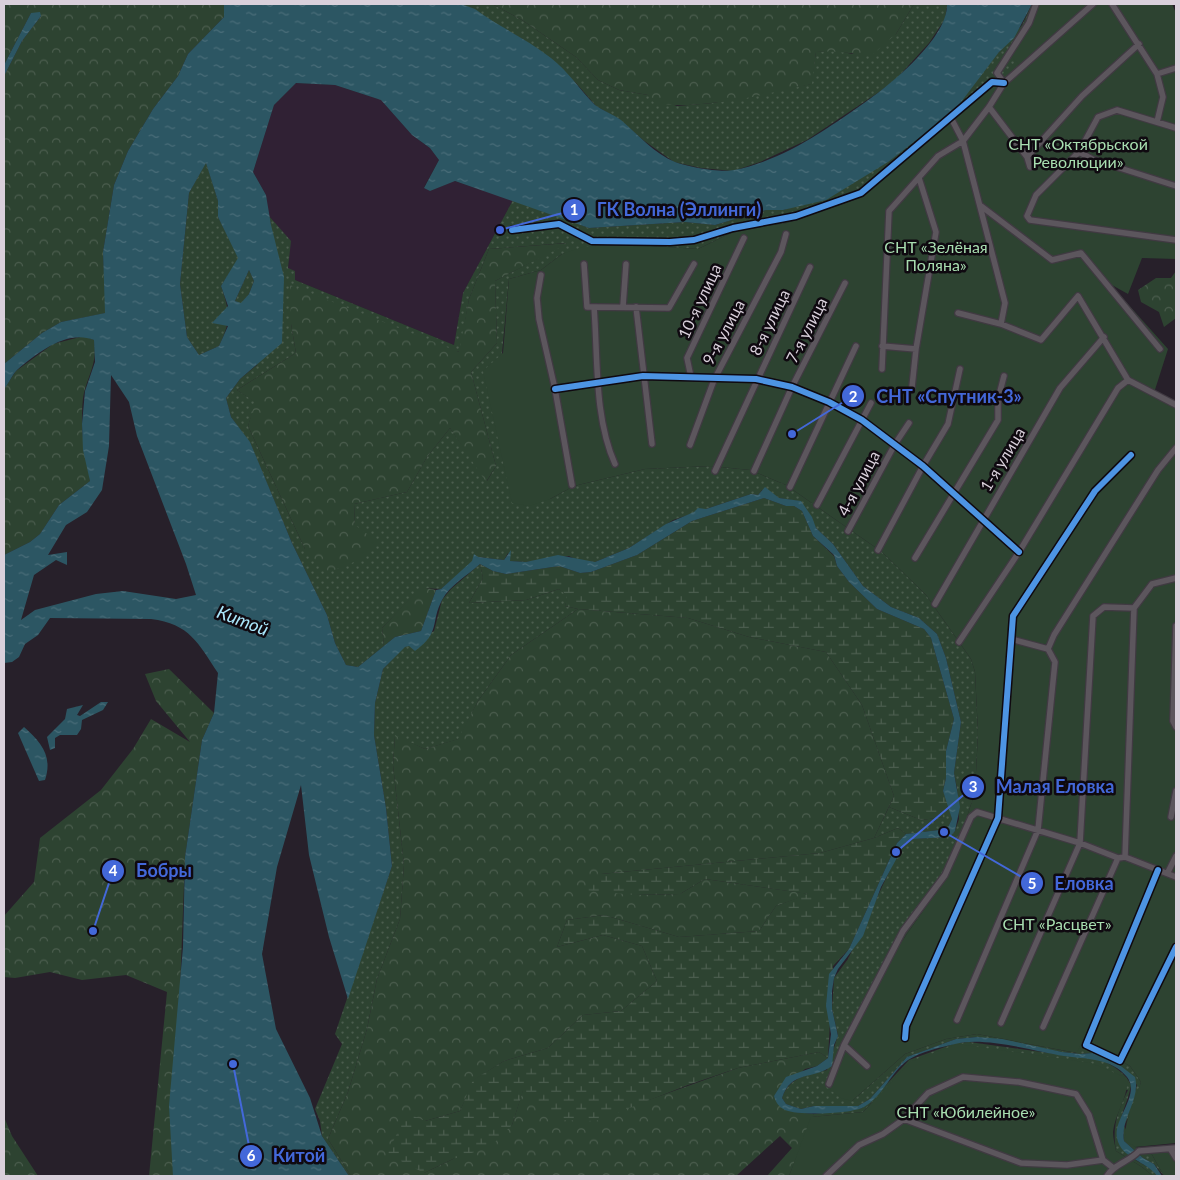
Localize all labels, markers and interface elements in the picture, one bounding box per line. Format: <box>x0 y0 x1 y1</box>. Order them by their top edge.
park label: СНТ «Октябрьской Революции» <box>1008 134 1148 171</box>
callout: ГК Волна (Эллинги) <box>562 193 771 226</box>
text: ГК Волна (Эллинги) <box>597 198 761 220</box>
text: 1 <box>570 200 578 218</box>
park label: СНТ «Зелёная Поляна» <box>884 237 988 274</box>
street label: 10-я улица <box>673 261 725 341</box>
street label: 8-я улица <box>745 286 793 358</box>
street label: 7-я улица <box>781 294 831 366</box>
street label: 9-я улица <box>698 296 748 368</box>
callout: СНТ «Спутник-3» <box>841 380 1031 413</box>
text: СНТ «Спутник-3» <box>876 385 1022 407</box>
text: 2 <box>849 387 858 405</box>
street label: 1-я улица <box>976 424 1028 494</box>
street label: 4-я улица <box>833 447 883 519</box>
water label: Китой <box>214 600 272 640</box>
callout: Малая Еловка <box>960 770 1124 803</box>
text: Малая Еловка <box>996 775 1114 797</box>
text: 3 <box>969 777 977 795</box>
callout: Бобры <box>101 854 202 887</box>
text: Бобры <box>136 859 192 881</box>
text: 4 <box>109 861 118 879</box>
callout: Еловка <box>1019 867 1123 900</box>
text: Еловка <box>1054 872 1114 894</box>
text: 5 <box>1028 874 1036 892</box>
park label: СНТ «Расцвет» <box>1002 914 1112 933</box>
park label: СНТ «Юбилейное» <box>897 1102 1036 1121</box>
callout: Китой <box>238 1139 336 1172</box>
text: Китой <box>273 1144 325 1166</box>
text: 6 <box>247 1146 256 1164</box>

